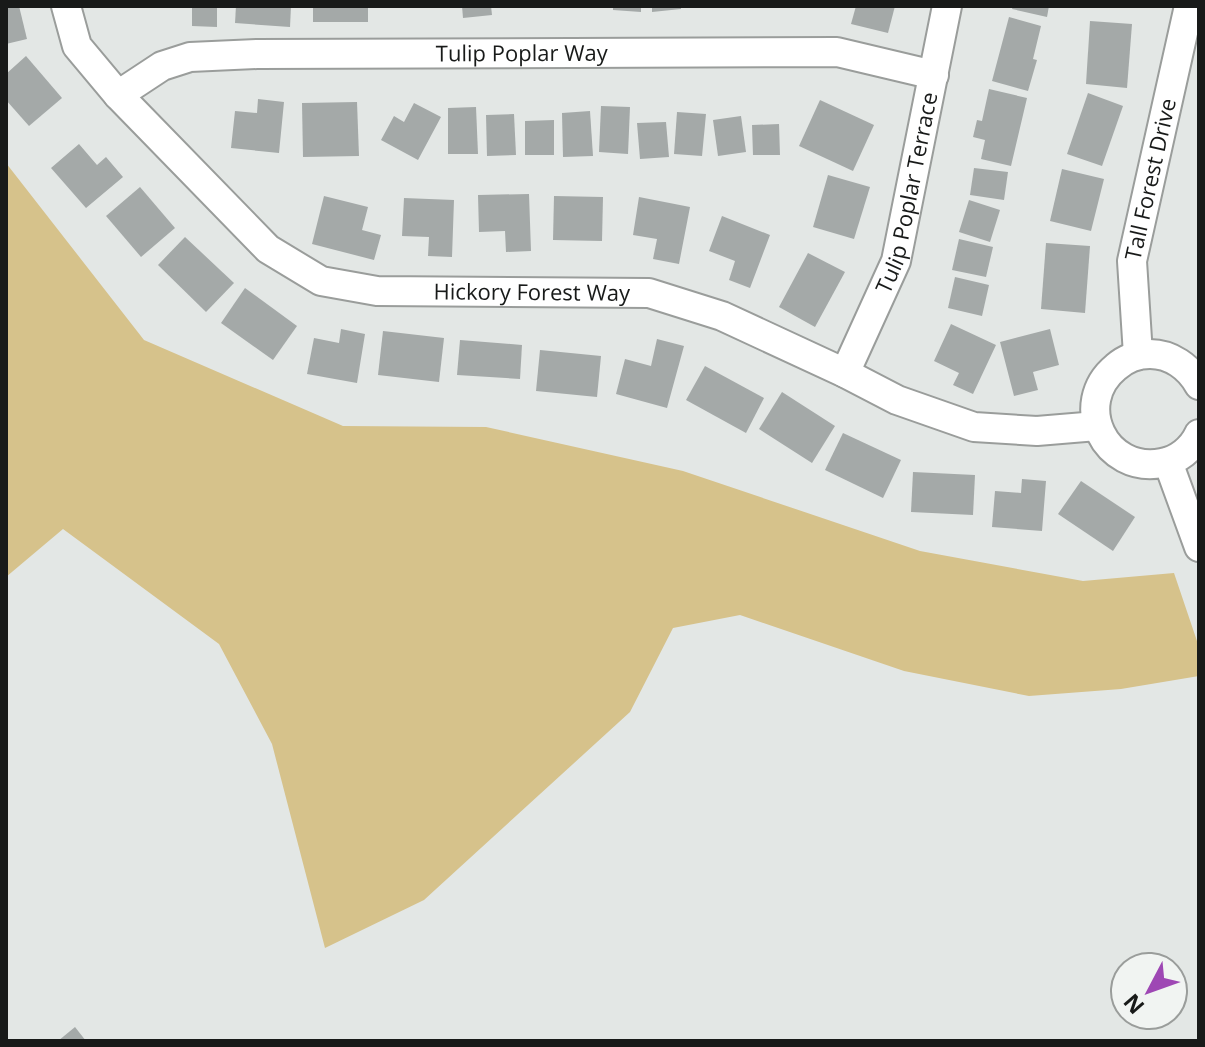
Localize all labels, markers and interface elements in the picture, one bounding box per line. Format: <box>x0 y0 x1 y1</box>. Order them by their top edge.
street label: Tulip Poplar Way <box>436 37 609 67</box>
street label: Tulip Poplar Terrace <box>867 89 943 298</box>
street label: Tall Forest Drive <box>1117 95 1182 263</box>
street label: Hickory Forest Way <box>434 275 631 307</box>
north arrow <box>1109 951 1189 1031</box>
text: N <box>1116 988 1150 1021</box>

